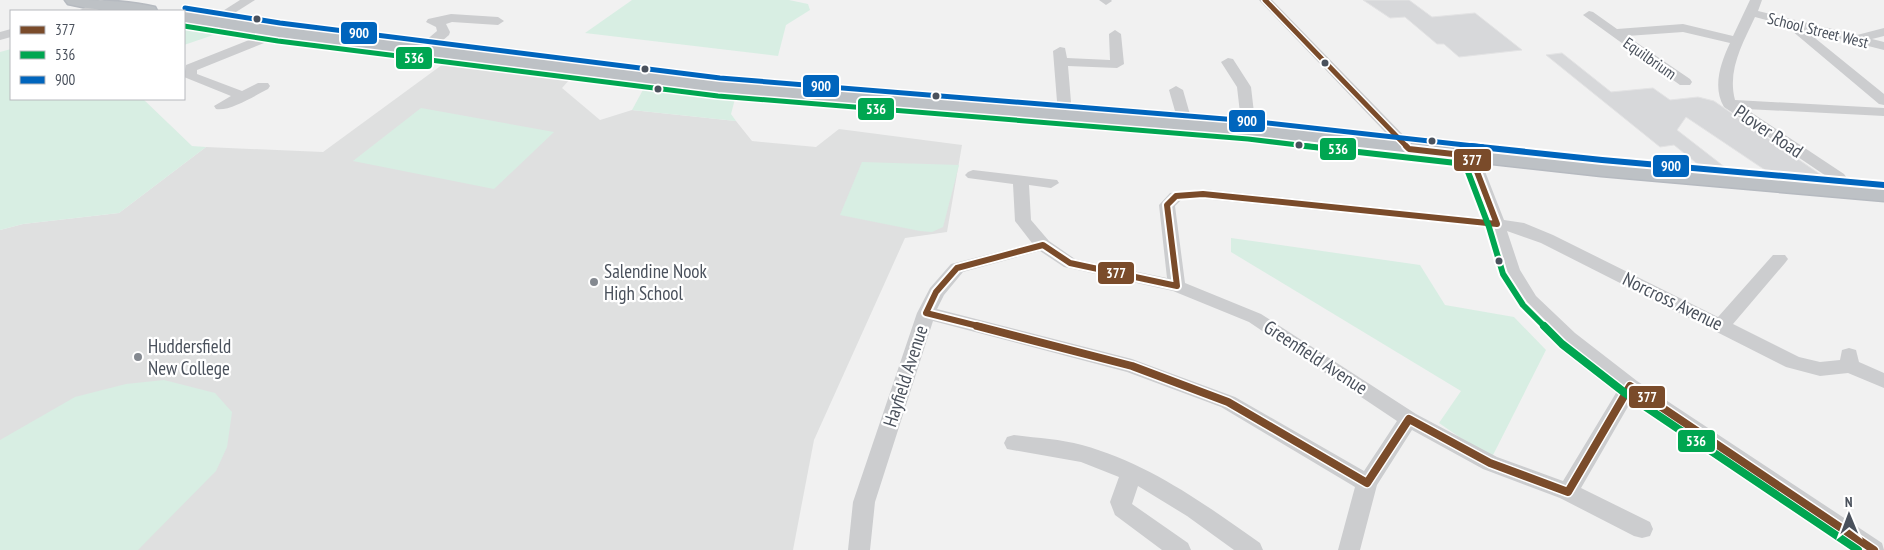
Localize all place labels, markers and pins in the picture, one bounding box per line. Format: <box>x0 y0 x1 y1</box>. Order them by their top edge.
unlabelled marker <box>252 14 262 24</box>
unlabelled marker <box>1320 58 1330 68</box>
unlabelled marker <box>640 64 650 74</box>
unlabelled marker <box>653 84 663 94</box>
unlabelled marker <box>931 91 941 101</box>
unlabelled marker <box>1427 136 1437 146</box>
unlabelled marker <box>1294 140 1304 150</box>
unlabelled marker <box>1494 256 1504 266</box>
place label: Salendine Nook High School <box>604 259 708 305</box>
marker: Salendine Nook High School <box>588 276 600 288</box>
place label: Huddersfield New College <box>148 334 231 380</box>
marker: Huddersfield New College <box>132 351 144 363</box>

